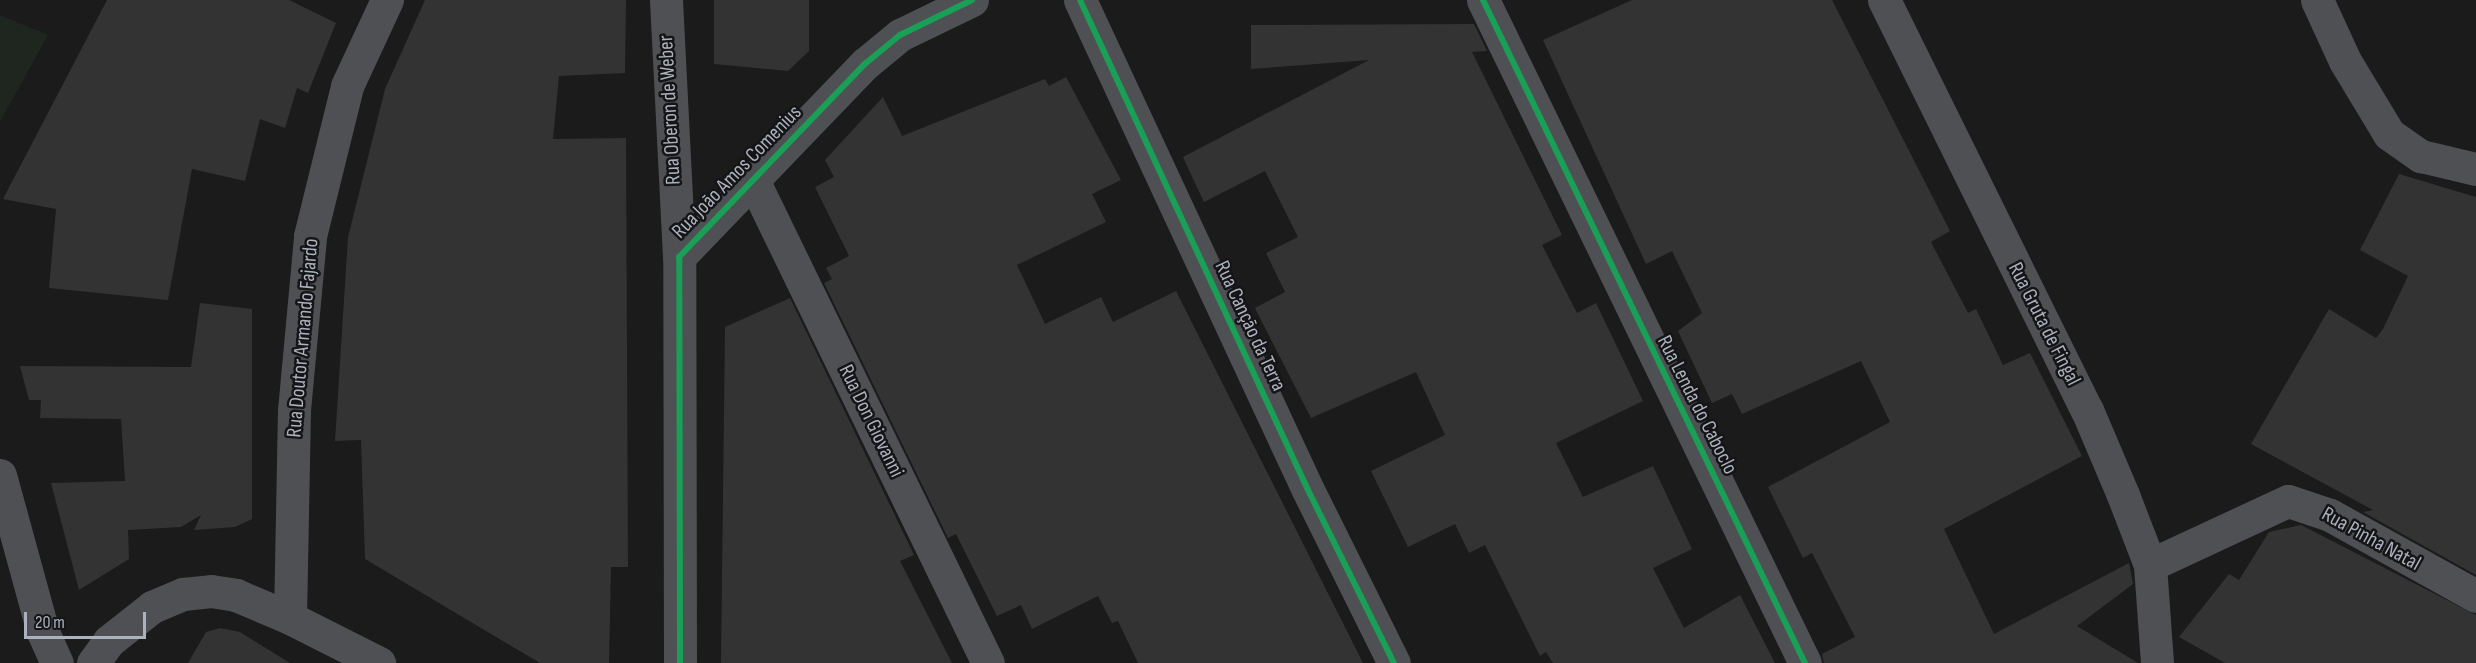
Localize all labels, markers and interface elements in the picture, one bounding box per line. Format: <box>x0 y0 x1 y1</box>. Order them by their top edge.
street label: Rua Oberon de Weber <box>654 35 686 185</box>
street label: Rua João Amos Comenius <box>667 100 807 244</box>
street label: Rua Doutor Armando Fajardo <box>282 238 324 438</box>
street label: Rua Canção da Terra <box>1209 257 1291 395</box>
street label: Rua Gruta de Fingal <box>2002 258 2086 390</box>
street label: Rua Lenda do Caboclo <box>1651 331 1743 479</box>
street label: Rua Don Giovanni <box>833 361 909 481</box>
street label: Rua Pinha Natal <box>2317 502 2425 576</box>
scale bar <box>27 600 148 638</box>
text: 20 m <box>35 612 65 633</box>

